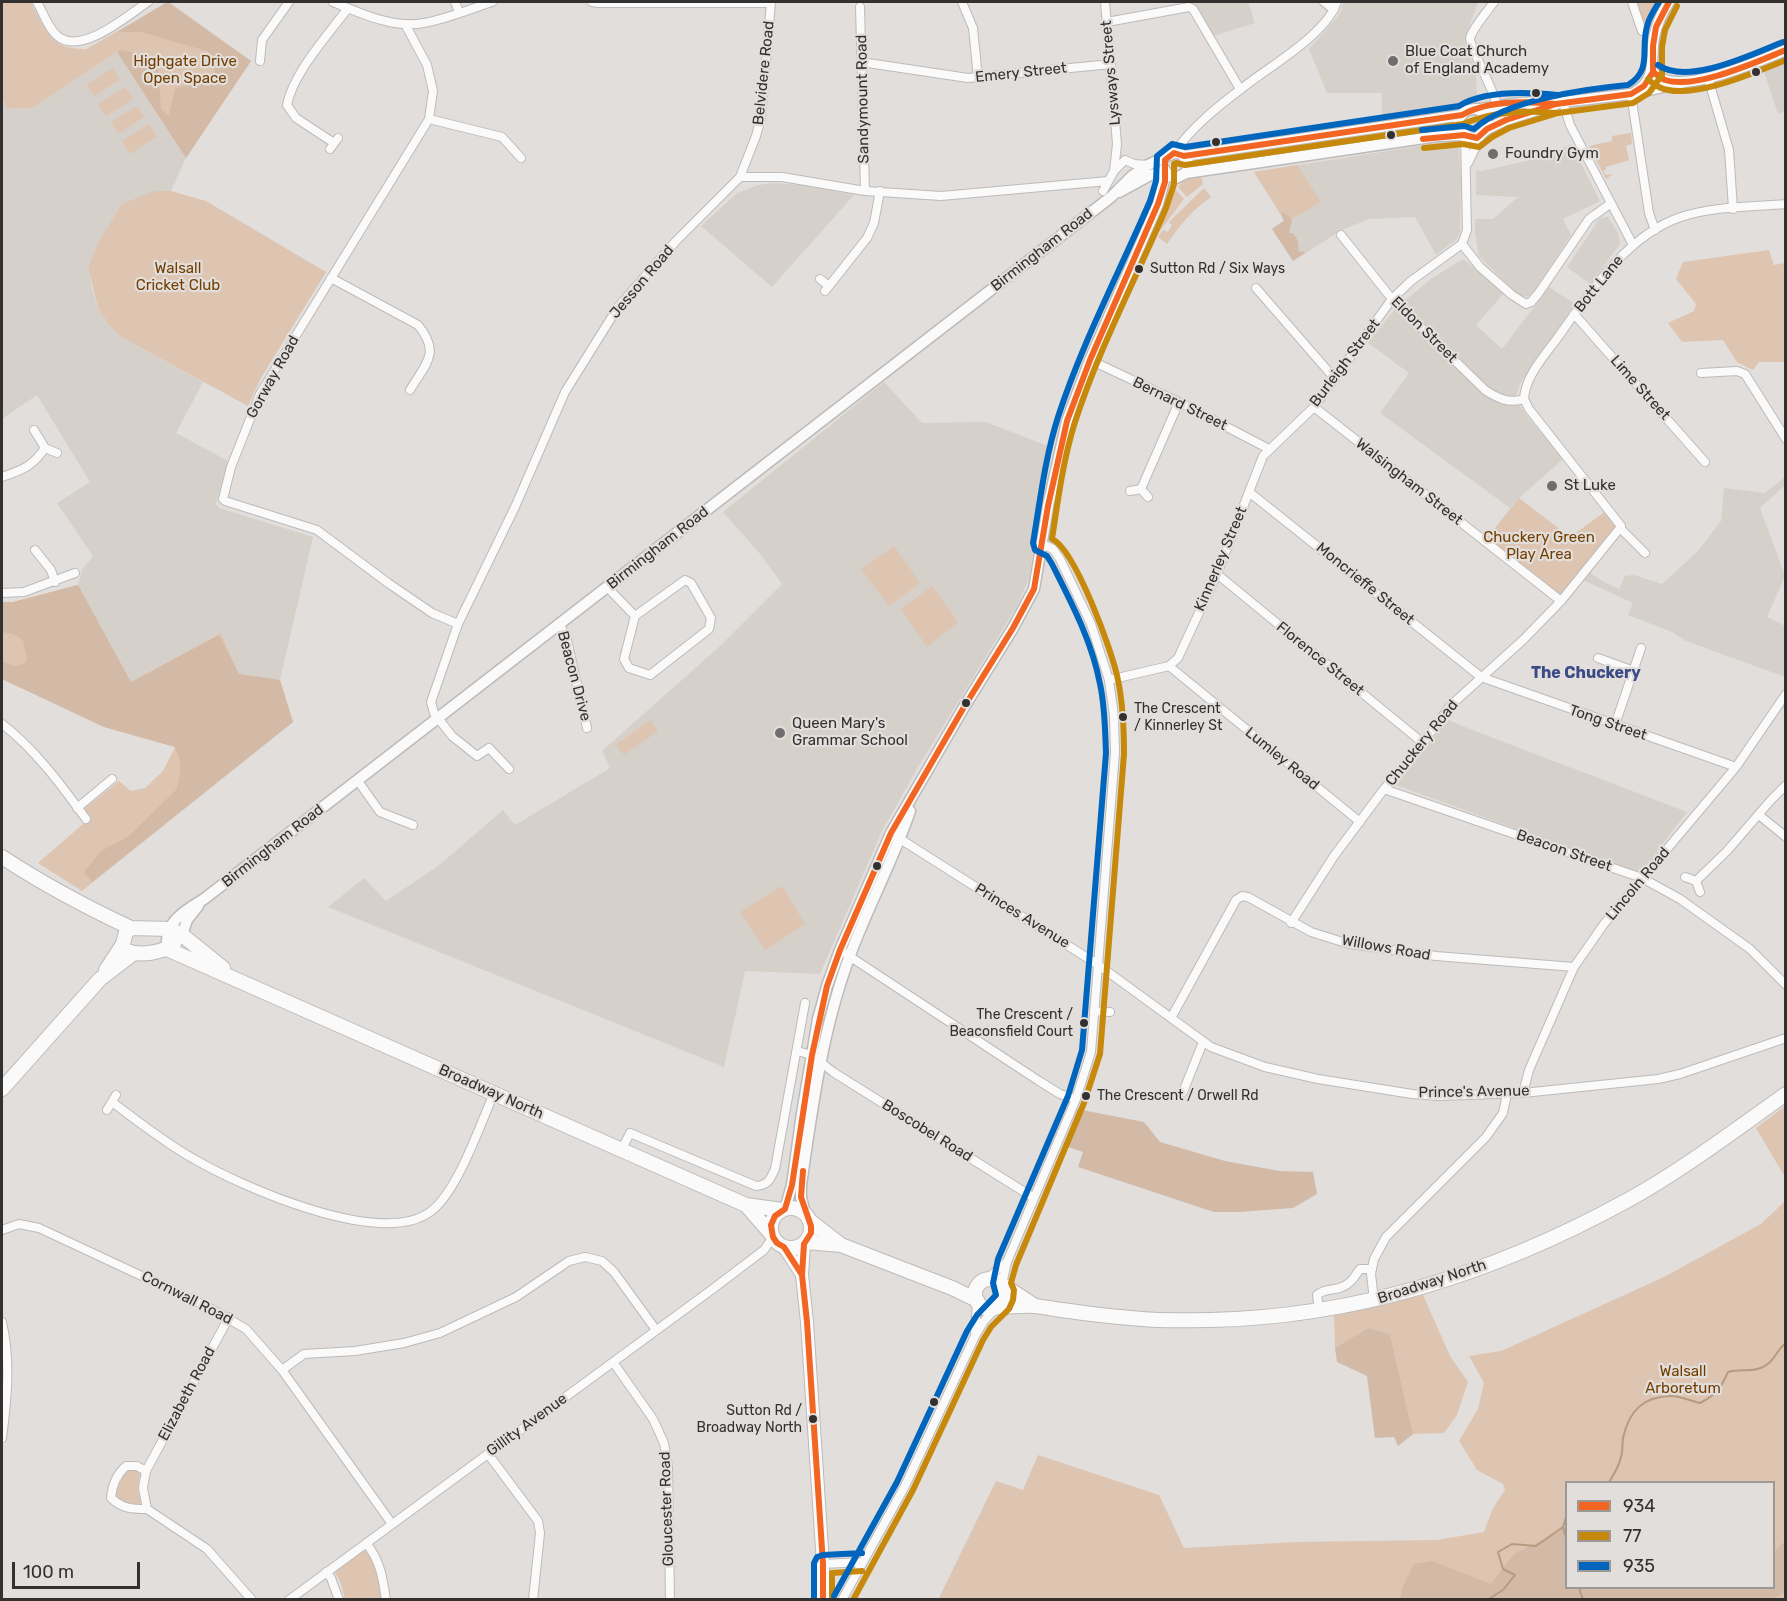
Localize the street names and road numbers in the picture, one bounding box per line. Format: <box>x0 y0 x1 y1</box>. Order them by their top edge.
street label: Belvidere Road <box>750 20 778 126</box>
street label: Lysways Street <box>1097 20 1125 126</box>
street label: Sandymount Road <box>853 34 873 164</box>
street label: Emery Street <box>974 59 1068 87</box>
street label: Birmingham Road <box>987 205 1097 295</box>
street label: Jesson Road <box>606 242 678 322</box>
street label: Bott Lane <box>1571 252 1627 316</box>
street label: Eldon Street <box>1387 293 1461 367</box>
street label: Burleigh Street <box>1306 315 1384 411</box>
street label: Gorway Road <box>243 332 303 422</box>
street label: Lime Street <box>1606 352 1674 424</box>
street label: Bernard Street <box>1130 373 1230 435</box>
street label: Walsingham Street <box>1352 435 1466 529</box>
street label: Birmingham Road <box>603 503 713 593</box>
street label: Kinnerley Street <box>1191 504 1251 614</box>
street label: Moncrieffe Street <box>1312 539 1418 629</box>
street label: Florence Street <box>1272 618 1368 700</box>
street label: Beacon Drive <box>553 629 595 723</box>
street label: Chuckery Road <box>1382 696 1462 790</box>
street label: Tong Street <box>1567 701 1649 745</box>
street label: Lumley Road <box>1241 724 1323 794</box>
street label: Birmingham Road <box>218 801 328 891</box>
street label: Beacon Street <box>1514 826 1614 876</box>
street label: Lincoln Road <box>1602 844 1674 924</box>
street label: Princes Avenue <box>971 880 1073 952</box>
street label: Willows Road <box>1340 931 1432 965</box>
street label: Broadway North <box>436 1061 546 1123</box>
street label: Prince's Avenue <box>1418 1082 1530 1102</box>
street label: Boscobel Road <box>878 1096 976 1166</box>
street label: Broadway North <box>1375 1256 1489 1308</box>
street label: Cornwall Road <box>138 1267 236 1329</box>
street label: Elizabeth Road <box>155 1344 219 1444</box>
street label: Gillity Avenue <box>483 1390 571 1460</box>
street label: Gloucester Road <box>656 1451 678 1567</box>

